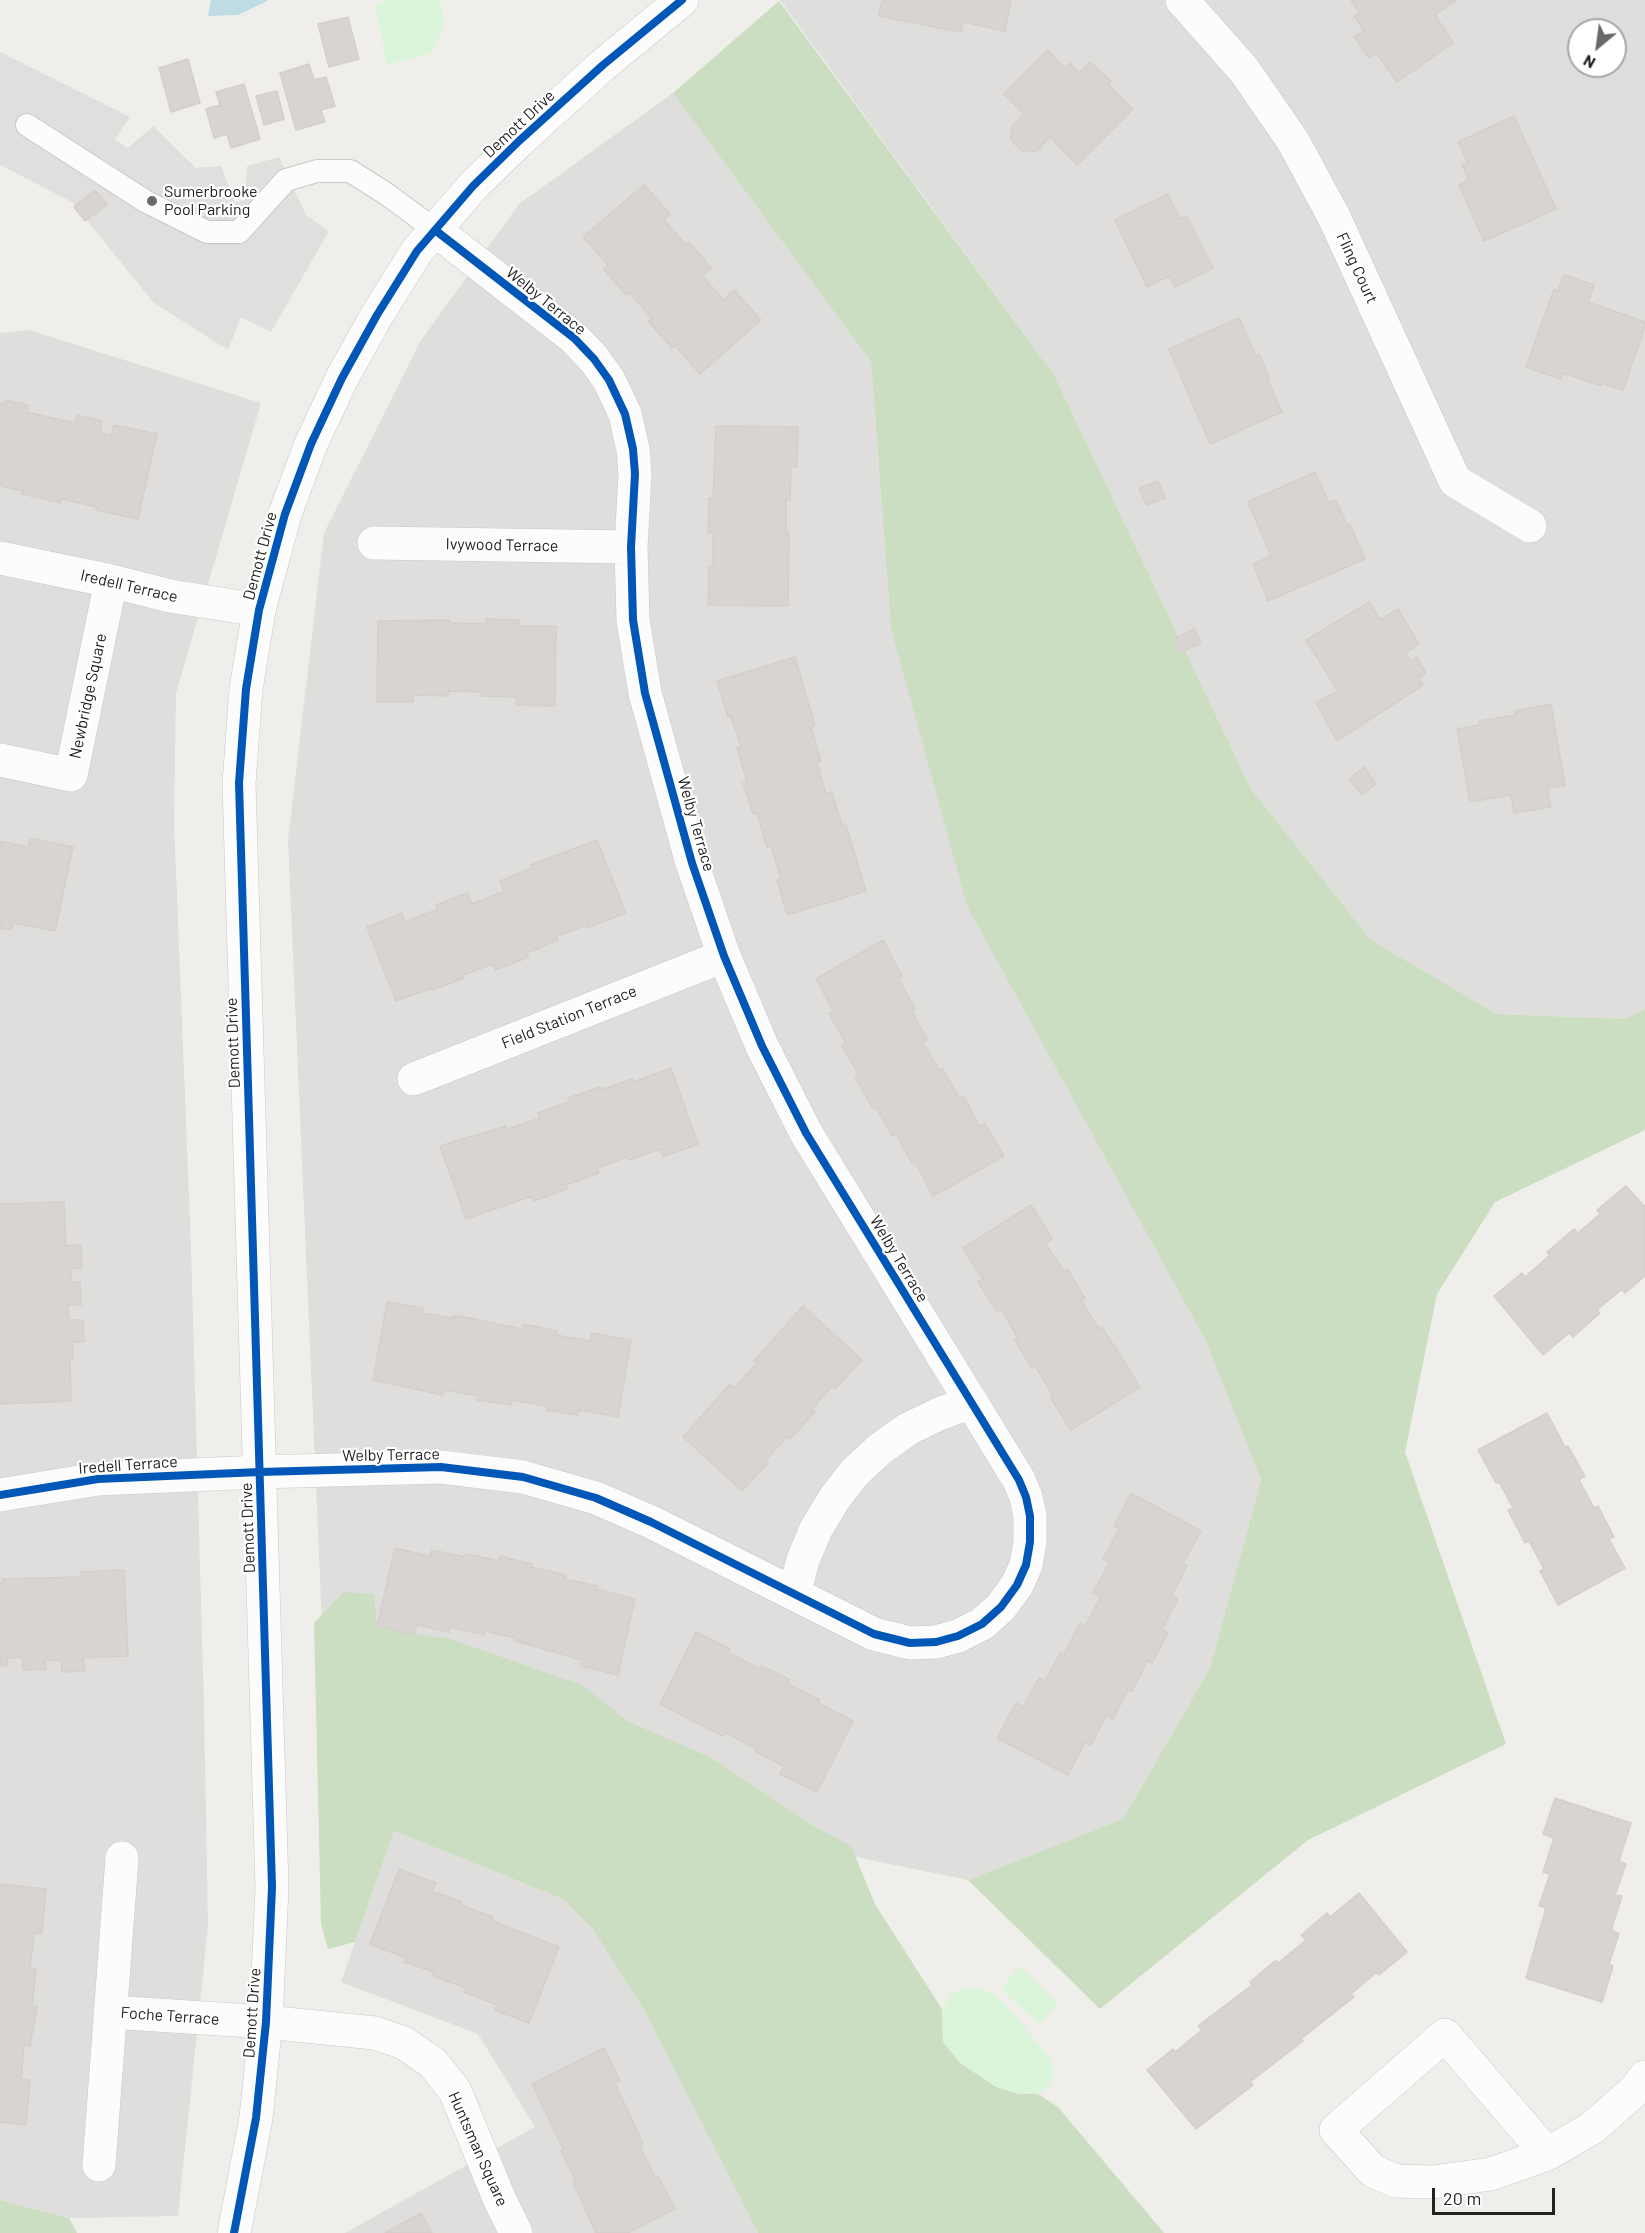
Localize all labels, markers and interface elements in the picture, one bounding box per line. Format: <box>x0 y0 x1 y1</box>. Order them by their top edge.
north arrow <box>1567 18 1627 78</box>
text: N <box>1580 52 1598 73</box>
street label: Demott Drive <box>479 86 559 162</box>
place label: Sumerbrooke Pool Parking <box>164 182 258 220</box>
marker: Sumerbrooke Pool Parking <box>145 194 159 208</box>
street label: Fling Court <box>1332 229 1382 307</box>
street label: Welby Terrace <box>502 263 590 339</box>
street label: Demott Drive <box>239 510 281 602</box>
street label: Ivywood Terrace <box>445 534 559 556</box>
street label: Iredell Terrace <box>78 565 180 607</box>
street label: Newbridge Square <box>65 632 111 760</box>
street label: Welby Terrace <box>673 774 719 874</box>
street label: Field Station Terrace <box>499 981 639 1053</box>
street label: Demott Drive <box>222 997 244 1089</box>
street label: Welby Terrace <box>866 1212 932 1306</box>
street label: Welby Terrace <box>342 1445 440 1465</box>
street label: Iredell Terrace <box>78 1452 178 1478</box>
street label: Demott Drive <box>237 1482 259 1574</box>
street label: Demott Drive <box>239 1967 265 2059</box>
street label: Foche Terrace <box>120 2003 220 2029</box>
street label: Huntsman Square <box>444 2089 512 2209</box>
scale bar <box>1435 2176 1558 2214</box>
text: 20 m <box>1443 2187 1481 2209</box>

